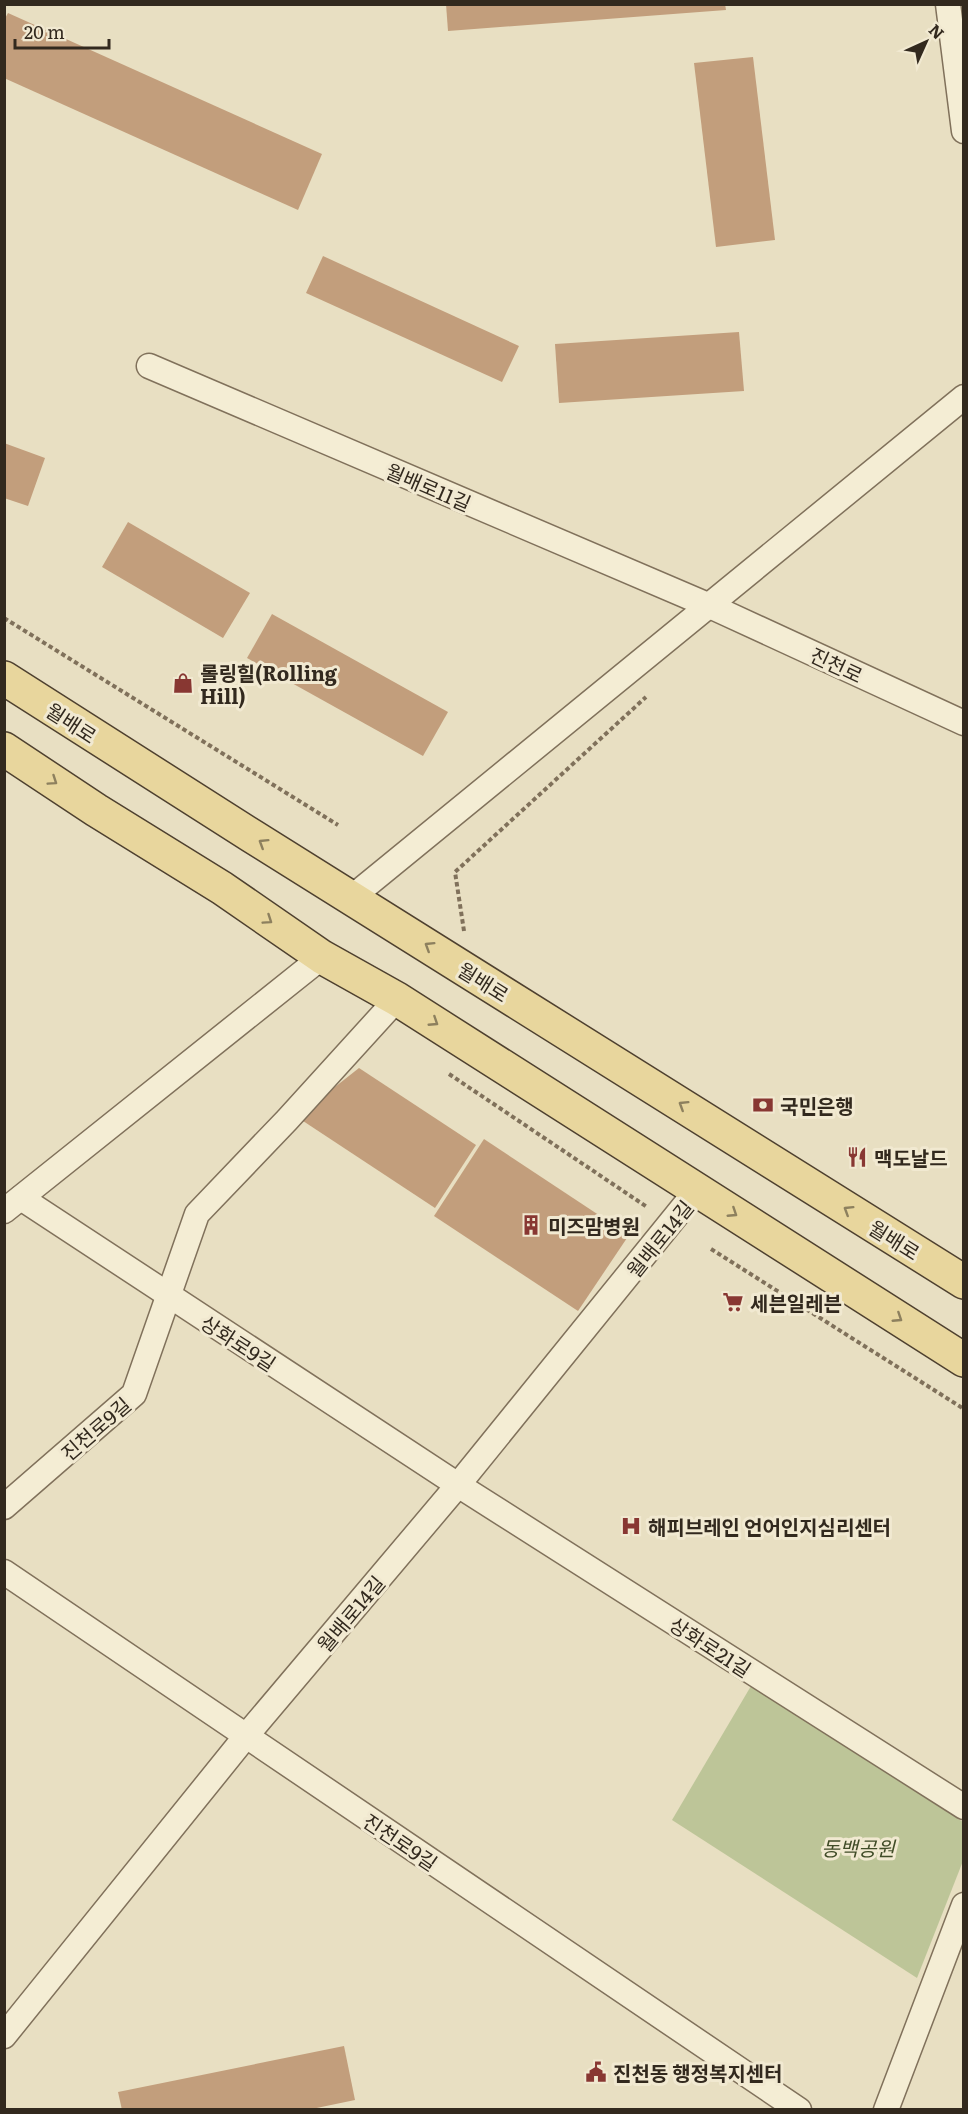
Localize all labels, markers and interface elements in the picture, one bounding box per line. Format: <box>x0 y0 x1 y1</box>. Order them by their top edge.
scale bar <box>15 12 110 50</box>
north arrow <box>896 12 956 72</box>
text: N <box>924 17 951 44</box>
text: 20 m <box>24 18 65 45</box>
street label: 월배로11길 <box>382 455 476 517</box>
street label: 진천로 <box>806 639 868 689</box>
place label: 롤링힐(Rolling Hill) <box>200 657 338 710</box>
shop icon: 롤링힐(Rolling Hill) <box>171 671 195 695</box>
street label: 월배로 <box>41 694 103 750</box>
one-way arrow <box>46 774 57 785</box>
one-way arrow <box>259 839 269 851</box>
one-way arrow <box>262 913 273 924</box>
one-way arrow <box>425 942 435 954</box>
street label: 월배로 <box>453 954 515 1008</box>
one-way arrow <box>428 1015 438 1027</box>
place label: 국민은행 <box>780 1090 854 1120</box>
bank icon: 국민은행 <box>751 1093 775 1117</box>
one-way arrow <box>679 1101 689 1113</box>
place label: 맥도날드 <box>874 1142 948 1172</box>
restaurant icon: 맥도날드 <box>845 1145 869 1169</box>
street label: 월배로14길 <box>618 1193 700 1283</box>
one-way arrow <box>844 1205 854 1217</box>
one-way arrow <box>727 1206 738 1217</box>
place label: 미즈맘병원 <box>548 1210 640 1240</box>
street label: 월배로 <box>864 1212 926 1266</box>
building icon: 미즈맘병원 <box>519 1213 543 1237</box>
place label: 세븐일레븐 <box>750 1287 842 1317</box>
supermarket icon: 세븐일레븐 <box>721 1290 745 1314</box>
street label: 상화로9길 <box>196 1307 282 1377</box>
one-way arrow <box>892 1311 902 1323</box>
street label: 진천로9길 <box>53 1389 137 1467</box>
place label: 해피브레인 언어인지심리센터 <box>648 1511 891 1541</box>
hospital icon: 해피브레인 언어인지심리센터 <box>619 1514 643 1538</box>
street label: 월배로14길 <box>309 1568 391 1658</box>
street label: 상화로21길 <box>664 1608 758 1684</box>
street label: 진천로9길 <box>358 1805 444 1877</box>
park label: 동백공원 <box>821 1832 896 1862</box>
place label: 진천동 행정복지센터 <box>613 2057 783 2087</box>
public building icon: 진천동 행정복지센터 <box>584 2060 608 2084</box>

